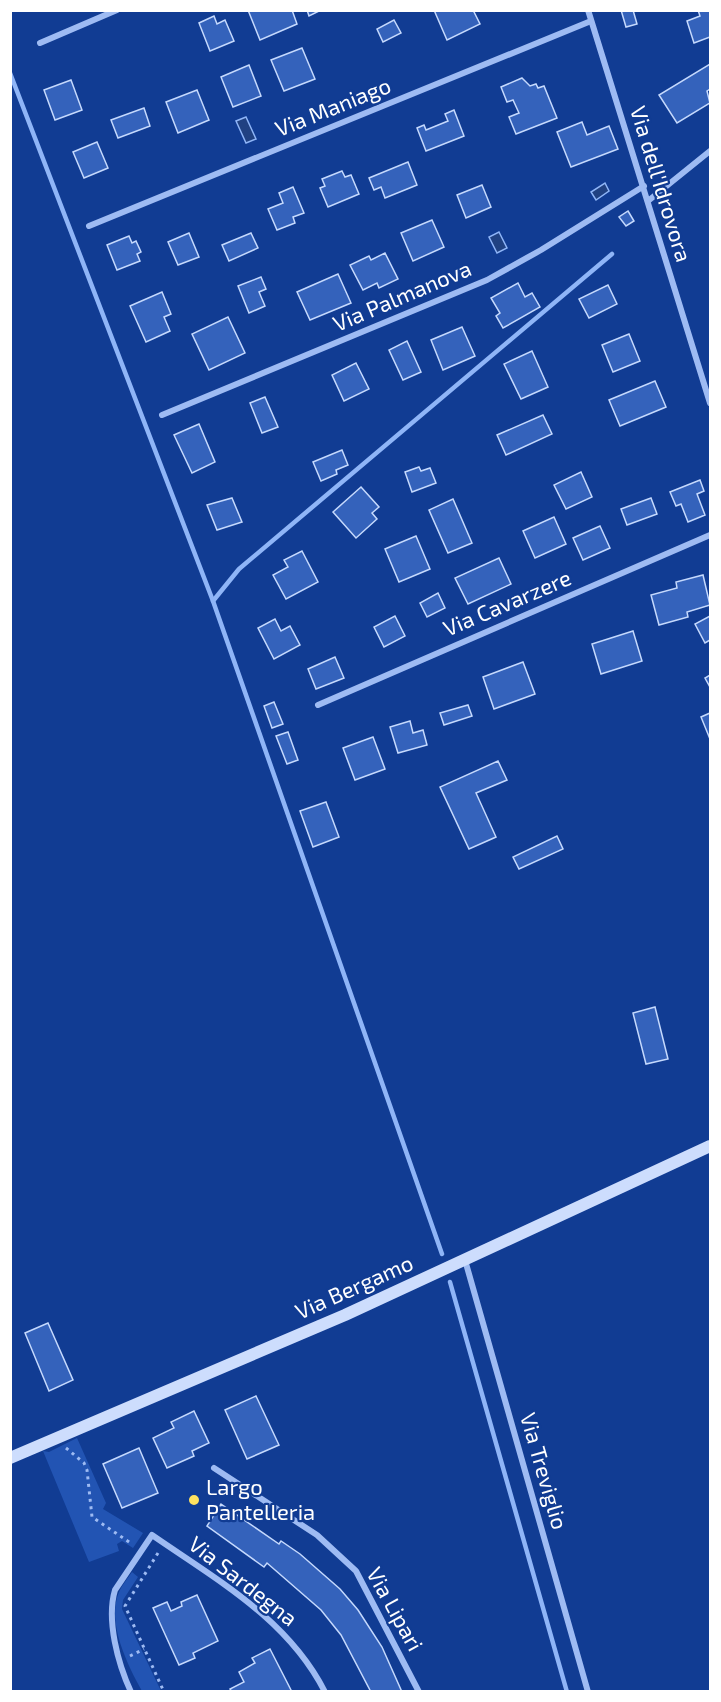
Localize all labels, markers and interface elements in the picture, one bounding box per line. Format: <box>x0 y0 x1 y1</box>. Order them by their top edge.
street label: Via Maniago <box>271 71 394 141</box>
street label: Via dell'Idrovora <box>626 103 698 265</box>
street label: Via Palmanova <box>329 254 475 336</box>
street label: Via Cavarzere <box>439 563 574 641</box>
street label: Via Bergamo <box>291 1249 416 1324</box>
street label: Via Treviglio <box>516 1409 574 1532</box>
place label: Largo Pantelleria <box>206 1473 315 1524</box>
marker: Largo Pantelleria <box>187 1493 201 1507</box>
street label: Via Sardegna <box>184 1530 303 1631</box>
street label: Via Lipari <box>362 1562 429 1655</box>

